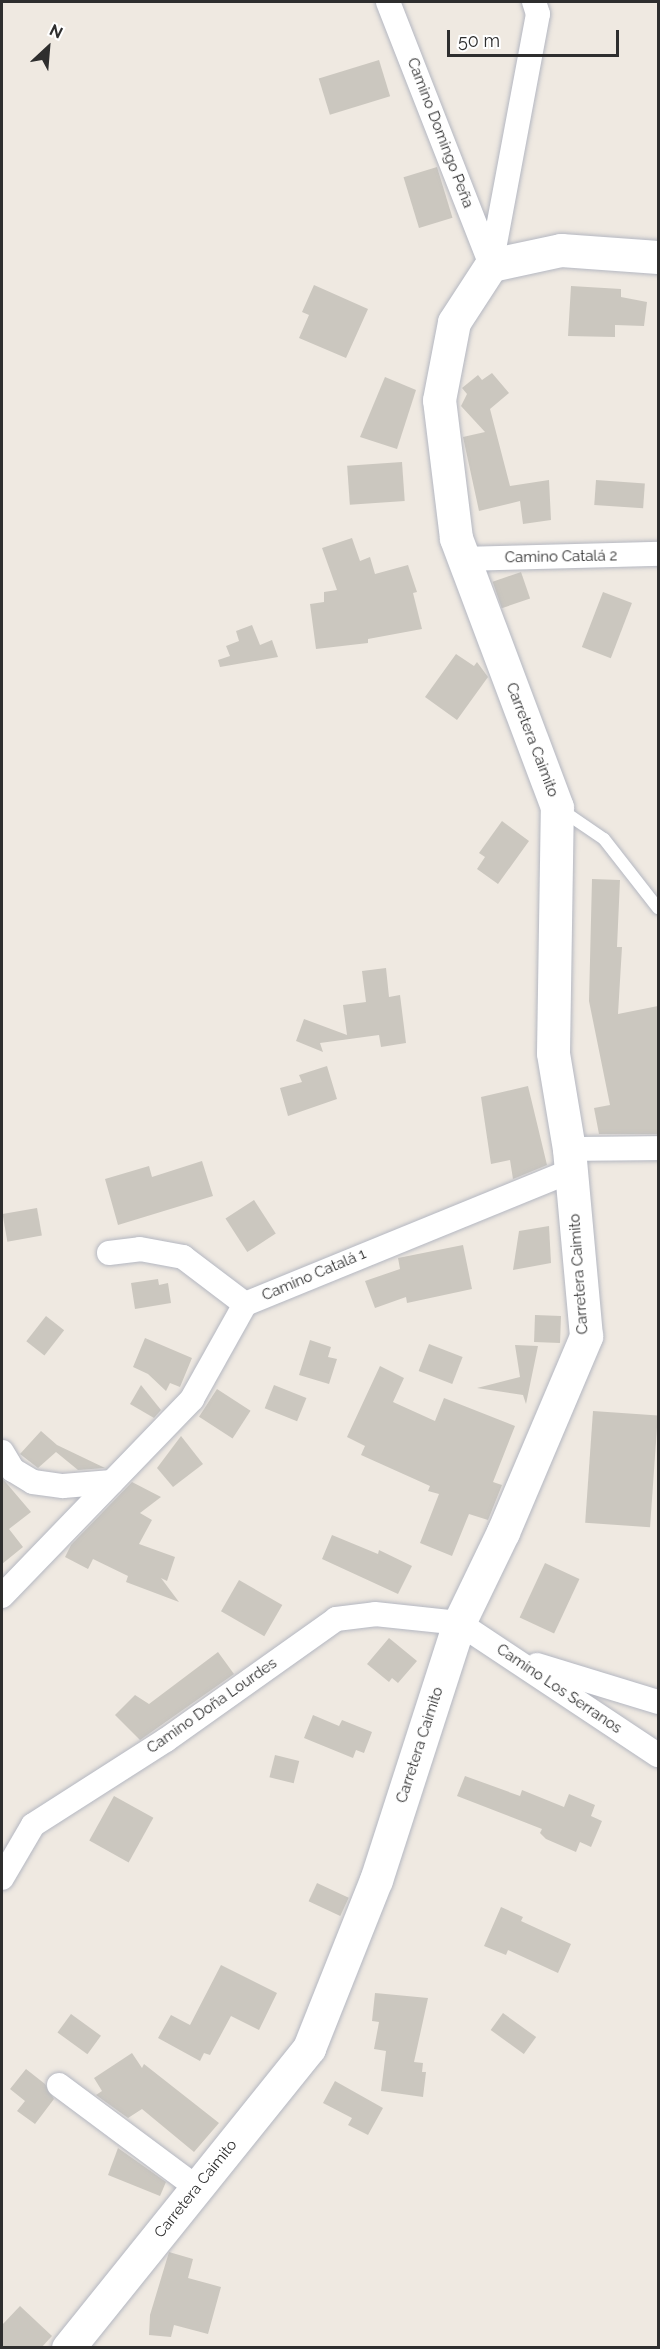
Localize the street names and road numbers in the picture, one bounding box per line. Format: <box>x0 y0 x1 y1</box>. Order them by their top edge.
street label: Camino Domingo Peña <box>403 55 477 211</box>
street label: Camino Catalá 2 <box>505 547 617 567</box>
street label: Carretera Caimito <box>502 680 562 800</box>
street label: Carretera Caimito <box>566 1213 592 1335</box>
street label: Camino Catalá 1 <box>259 1245 369 1305</box>
street label: Camino Los Serranos <box>493 1640 625 1738</box>
street label: Camino Doña Lourdes <box>144 1654 280 1758</box>
street label: Carretera Caimito <box>393 1685 447 1805</box>
street label: Carretera Caimito <box>151 2136 241 2242</box>

